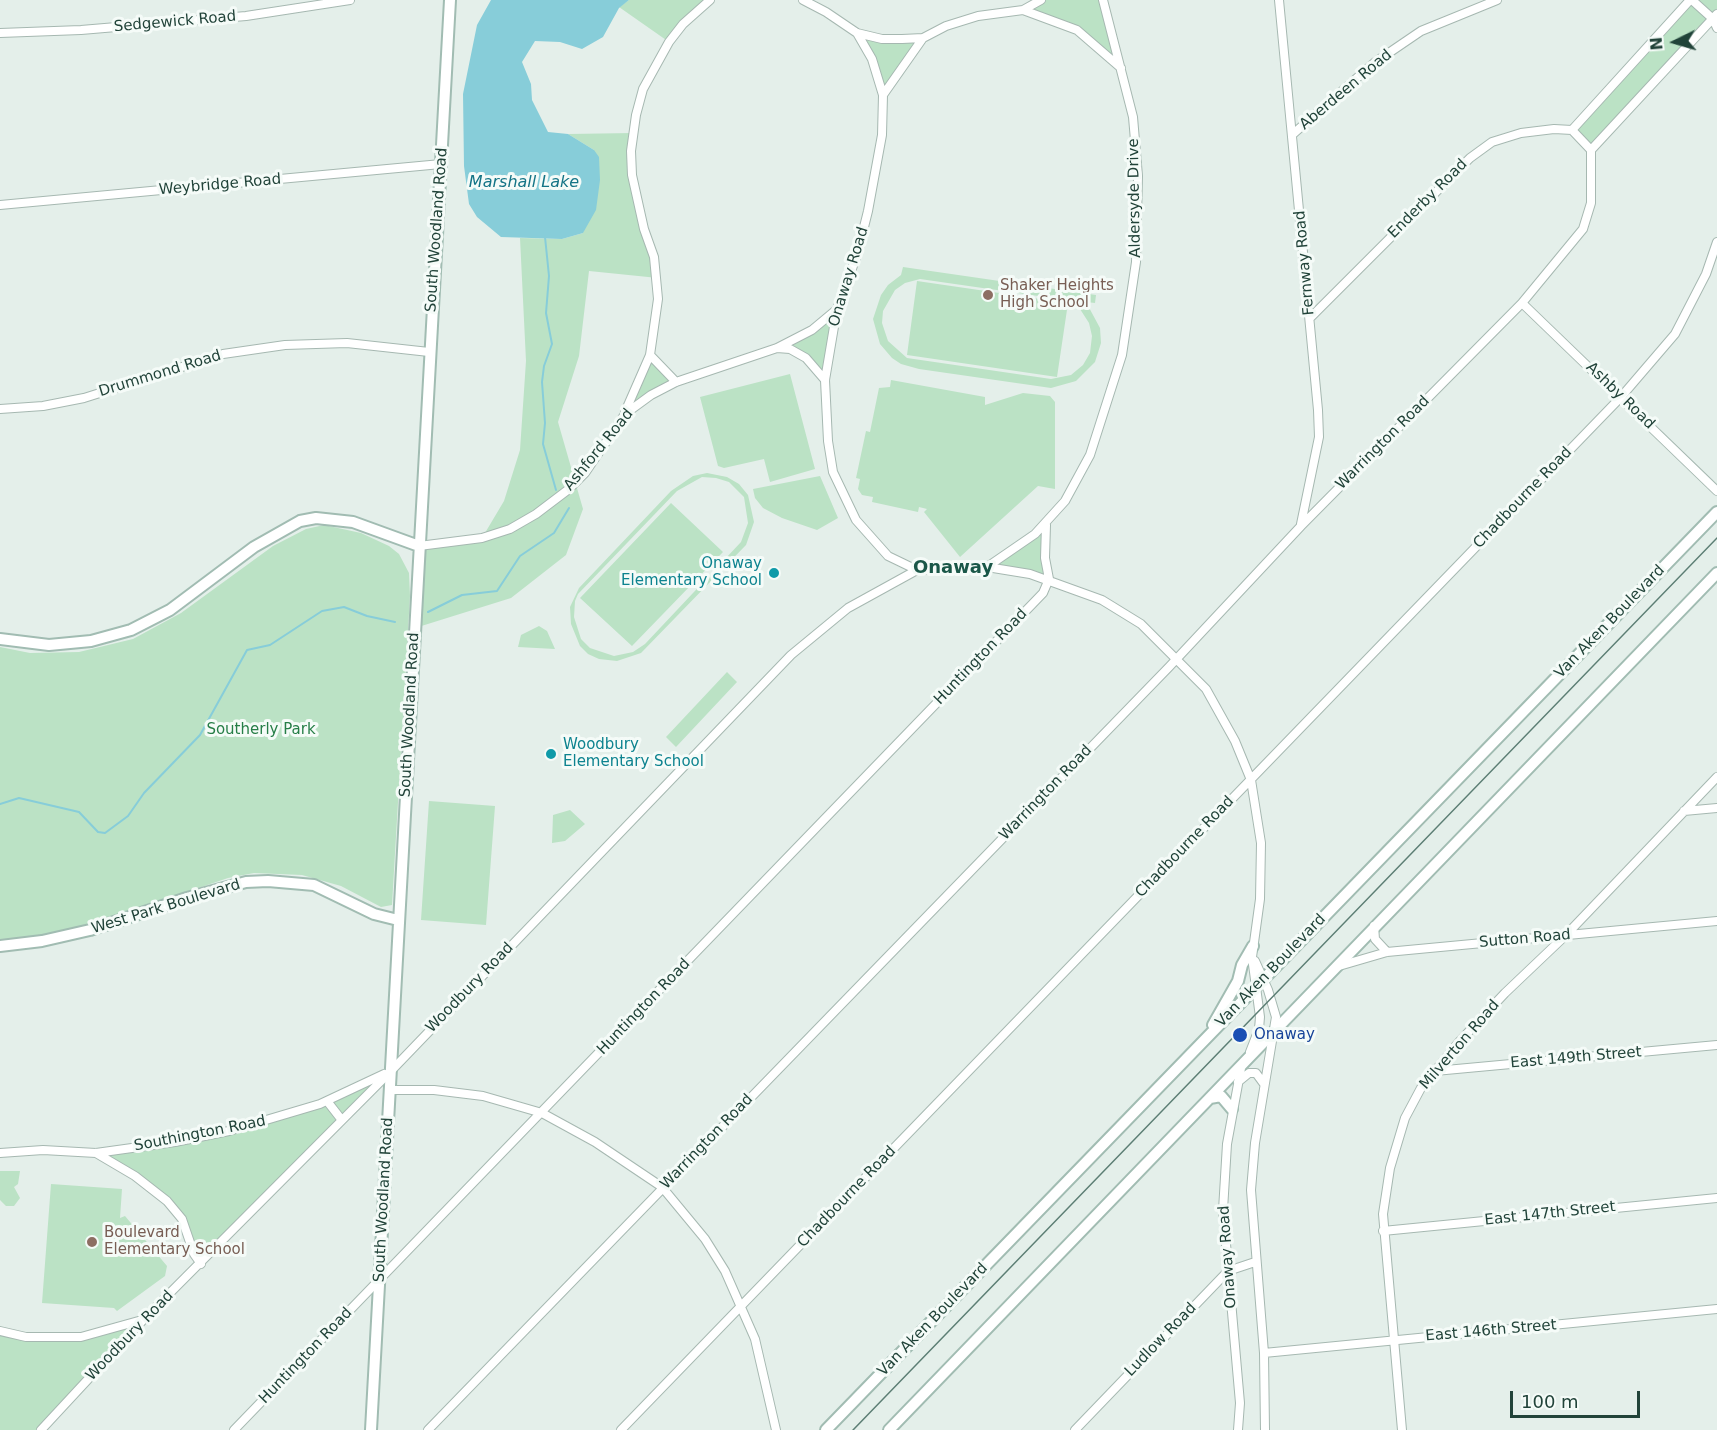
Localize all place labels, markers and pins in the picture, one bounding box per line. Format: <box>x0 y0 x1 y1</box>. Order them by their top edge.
place label: Shaker Heights High School <box>1000 277 1114 312</box>
marker: Shaker Heights High School <box>981 288 995 302</box>
place label: Onaway Elementary School <box>621 555 762 590</box>
marker: Onaway Elementary School <box>767 566 781 580</box>
place label: Woodbury Elementary School <box>563 736 704 771</box>
marker: Woodbury Elementary School <box>544 747 558 761</box>
marker: Onaway <box>1231 1026 1249 1044</box>
place label: Onaway <box>1254 1026 1315 1044</box>
place label: Boulevard Elementary School <box>104 1224 245 1259</box>
marker: Boulevard Elementary School <box>85 1235 99 1249</box>

